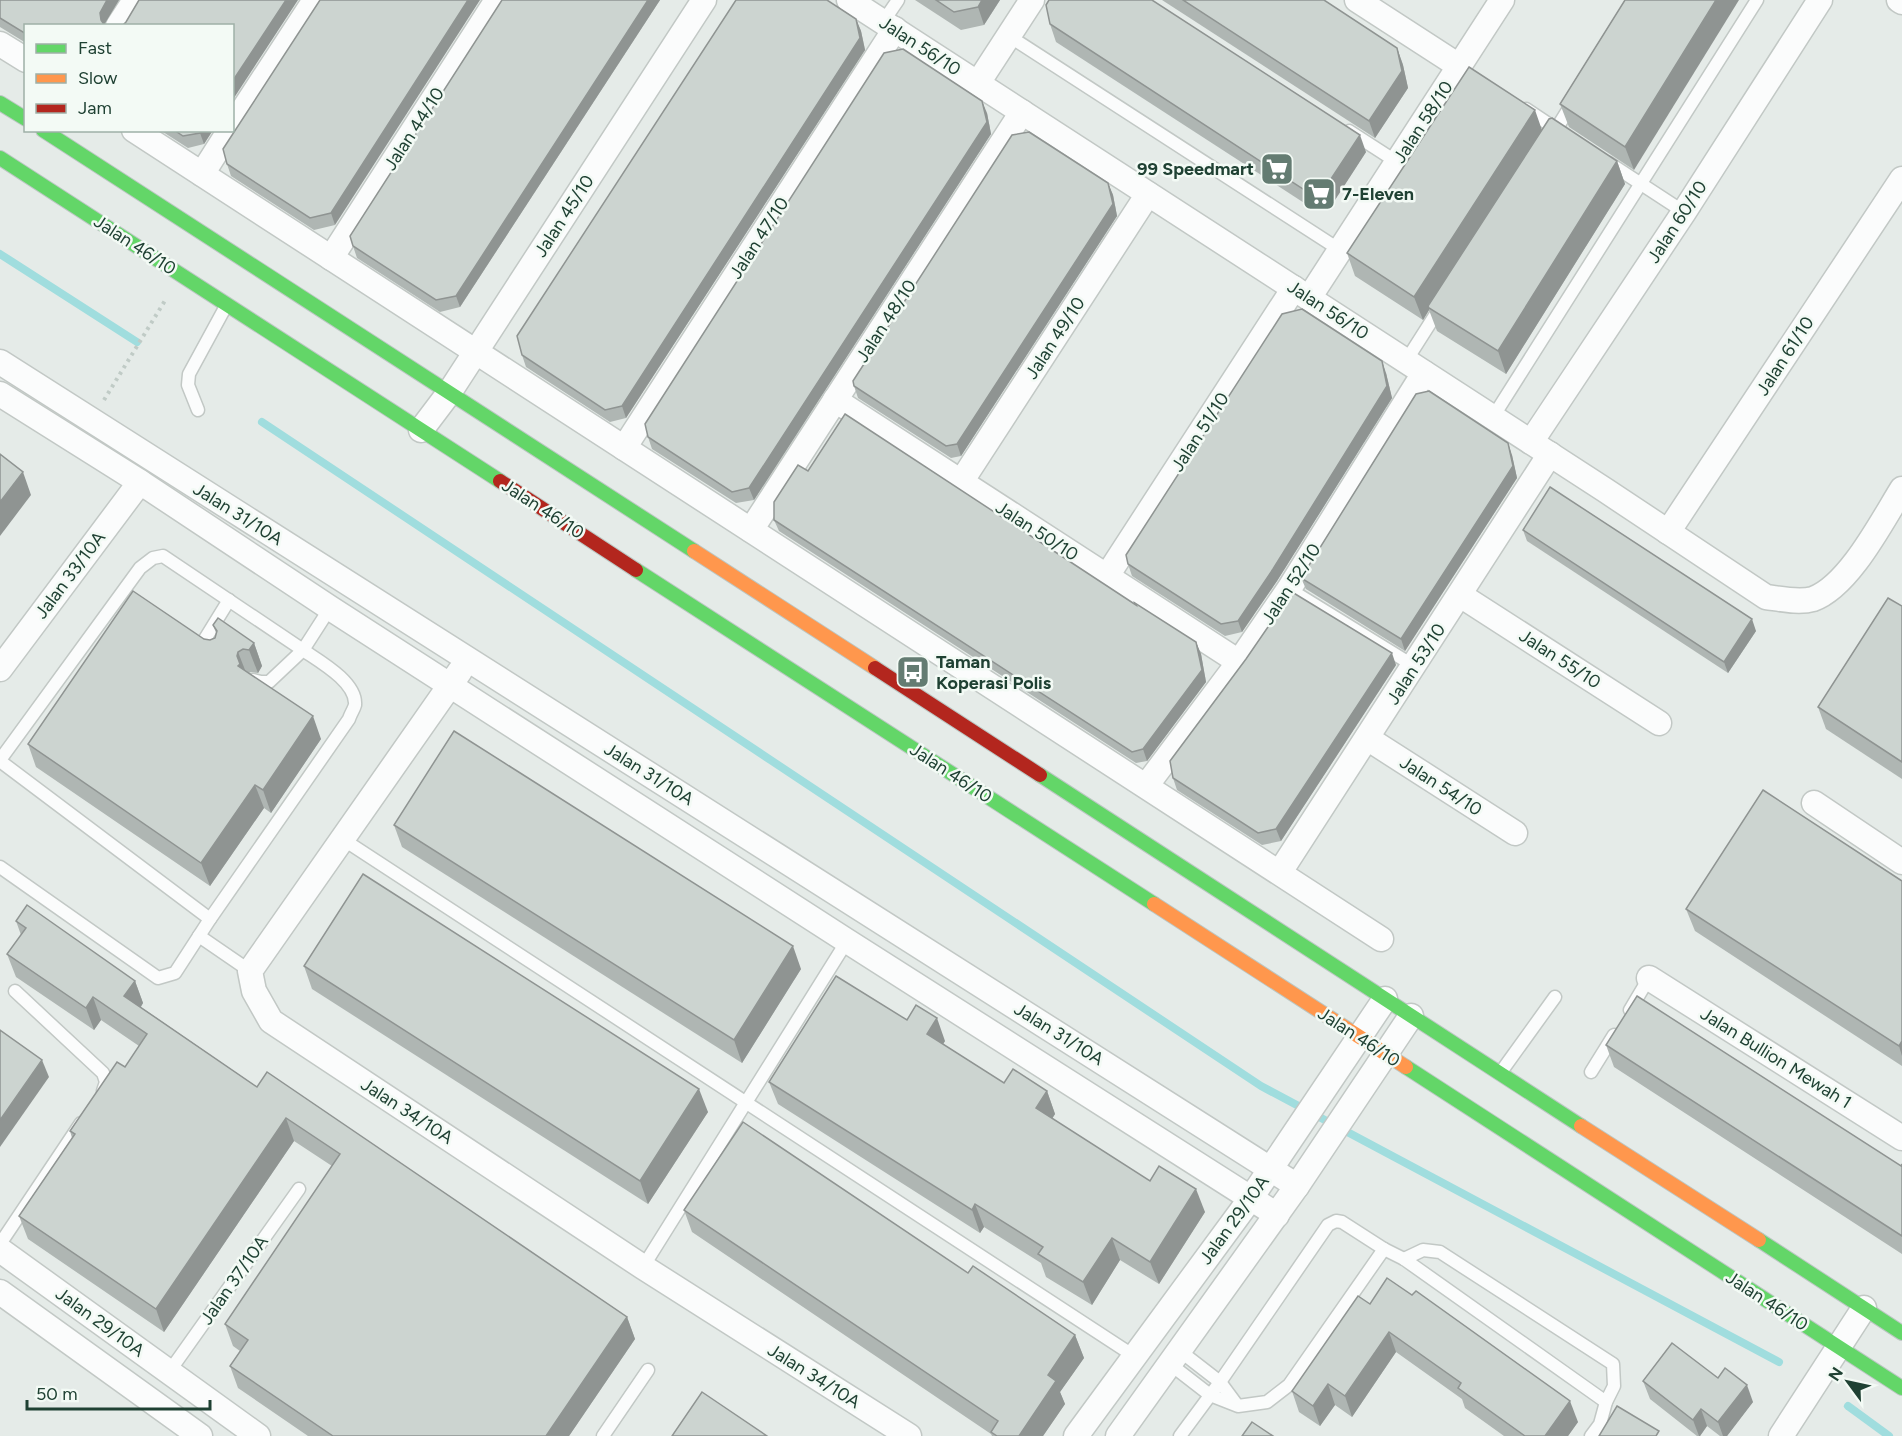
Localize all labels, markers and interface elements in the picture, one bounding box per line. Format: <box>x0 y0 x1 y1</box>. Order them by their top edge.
street label: Jalan 56/10 <box>875 12 965 80</box>
legend <box>24 24 234 132</box>
text: Fast <box>78 37 112 59</box>
text: Slow <box>78 67 117 89</box>
street label: Jalan 58/10 <box>1388 77 1458 167</box>
street label: Jalan 44/10 <box>379 83 449 175</box>
text: Jam <box>78 97 112 119</box>
supermarket icon: 99 Speedmart <box>1259 151 1295 187</box>
place label: 99 Speedmart <box>1137 158 1254 180</box>
street label: Jalan 45/10 <box>529 171 599 261</box>
supermarket icon: 7-Eleven <box>1301 176 1337 212</box>
street label: Jalan 60/10 <box>1642 177 1712 267</box>
place label: 7-Eleven <box>1342 183 1414 205</box>
street label: Jalan 47/10 <box>724 193 794 283</box>
street label: Jalan 46/10 <box>90 210 180 280</box>
street label: Jalan 48/10 <box>851 275 921 367</box>
street label: Jalan 56/10 <box>1283 276 1373 344</box>
street label: Jalan 49/10 <box>1020 293 1090 383</box>
street label: Jalan 61/10 <box>1751 312 1819 400</box>
street label: Jalan 51/10 <box>1166 388 1234 476</box>
street label: Jalan 46/10 <box>498 474 588 544</box>
street label: Jalan 31/10A <box>189 478 287 550</box>
street label: Jalan 50/10 <box>992 496 1082 566</box>
street label: Jalan 33/10A <box>30 527 110 623</box>
street label: Jalan 52/10 <box>1257 539 1325 629</box>
street label: Jalan 53/10 <box>1382 619 1450 709</box>
street label: Jalan 55/10 <box>1515 625 1605 693</box>
place label: Taman Koperasi Polis <box>936 651 1052 694</box>
bus stop icon: Taman Koperasi Polis <box>895 654 931 690</box>
street label: Jalan 31/10A <box>600 738 698 810</box>
street label: Jalan 46/10 <box>906 738 996 808</box>
street label: Jalan 54/10 <box>1396 751 1486 821</box>
street label: Jalan 31/10A <box>1010 998 1108 1070</box>
street label: Jalan 46/10 <box>1314 1002 1404 1072</box>
street label: Jalan Bullion Mewah 1 <box>1696 1003 1856 1113</box>
street label: Jalan 34/10A <box>357 1073 457 1149</box>
street label: Jalan 29/10A <box>1194 1171 1274 1269</box>
street label: Jalan 37/10A <box>195 1231 273 1329</box>
street label: Jalan 46/10 <box>1722 1266 1812 1336</box>
street label: Jalan 29/10A <box>51 1282 149 1362</box>
street label: Jalan 34/10A <box>764 1339 864 1413</box>
north arrow <box>1818 1352 1878 1412</box>
text: N <box>1825 1364 1847 1384</box>
scale bar <box>27 1373 210 1411</box>
text: 50 m <box>36 1383 78 1405</box>

